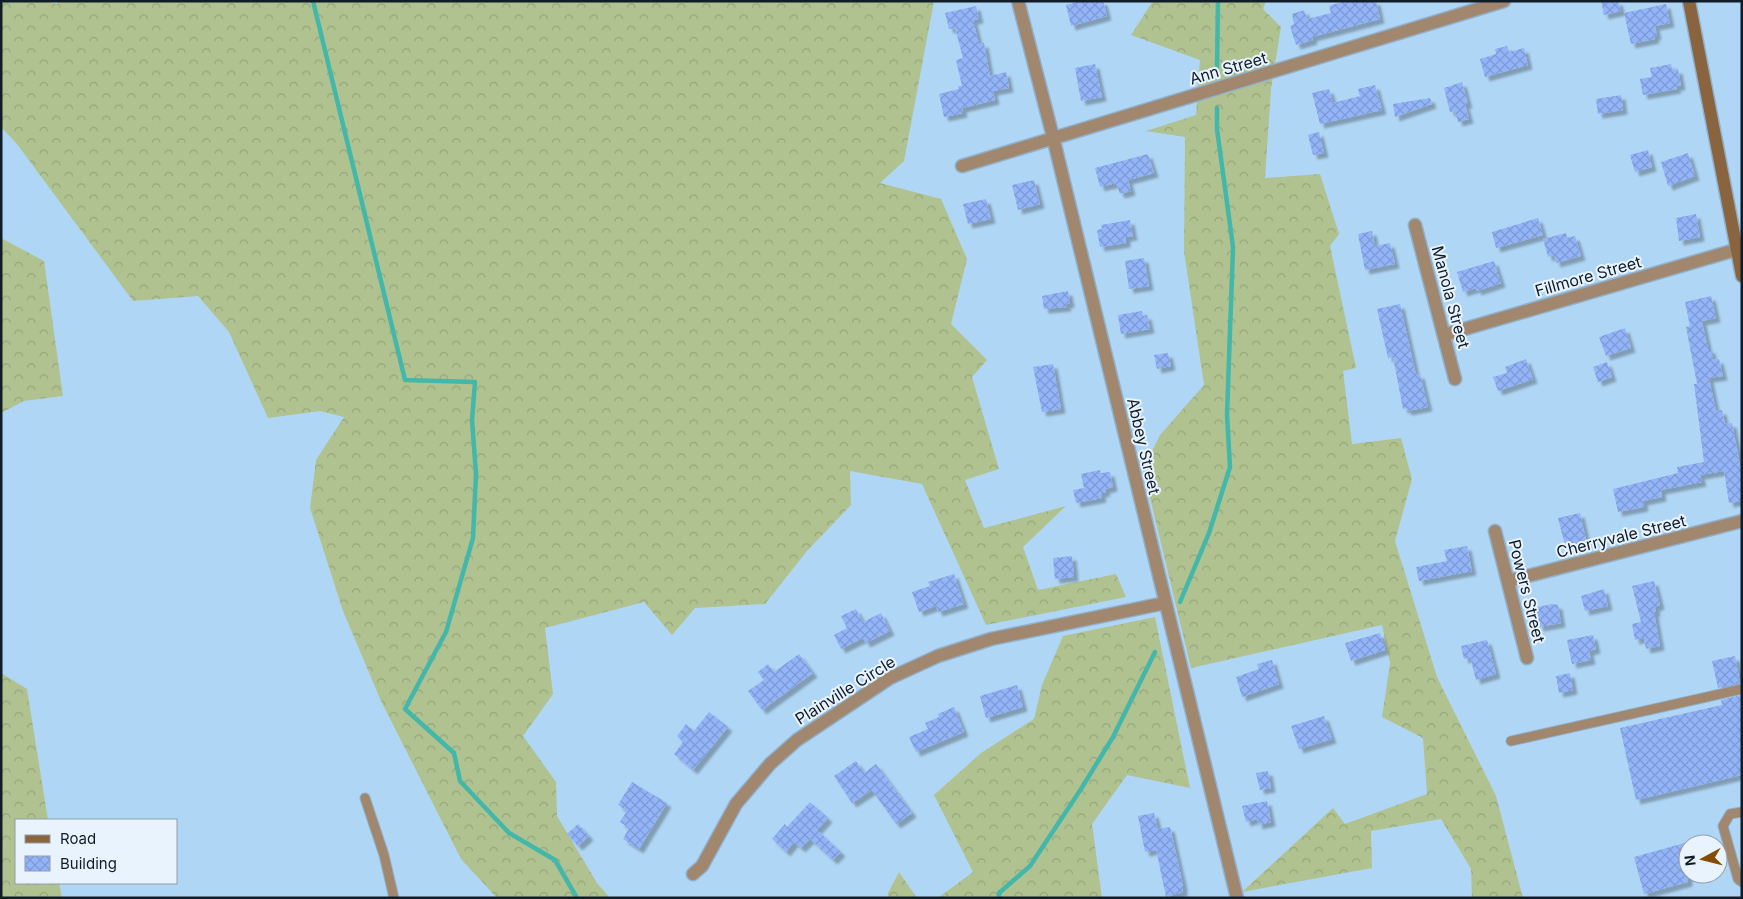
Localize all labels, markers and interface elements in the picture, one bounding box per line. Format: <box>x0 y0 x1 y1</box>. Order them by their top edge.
street label: Ann Street <box>1187 47 1269 89</box>
street label: Manola Street <box>1428 244 1474 350</box>
street label: Fillmore Street <box>1533 251 1643 301</box>
street label: Abbey Street <box>1123 396 1165 496</box>
street label: Cherryvale Street <box>1554 510 1688 562</box>
street label: Powers Street <box>1505 537 1549 645</box>
street label: Plainville Circle <box>791 651 899 729</box>
legend <box>15 819 178 884</box>
text: Road <box>60 829 96 848</box>
north arrow <box>1678 834 1728 884</box>
text: Building <box>60 854 117 873</box>
text: N <box>1681 854 1699 867</box>

